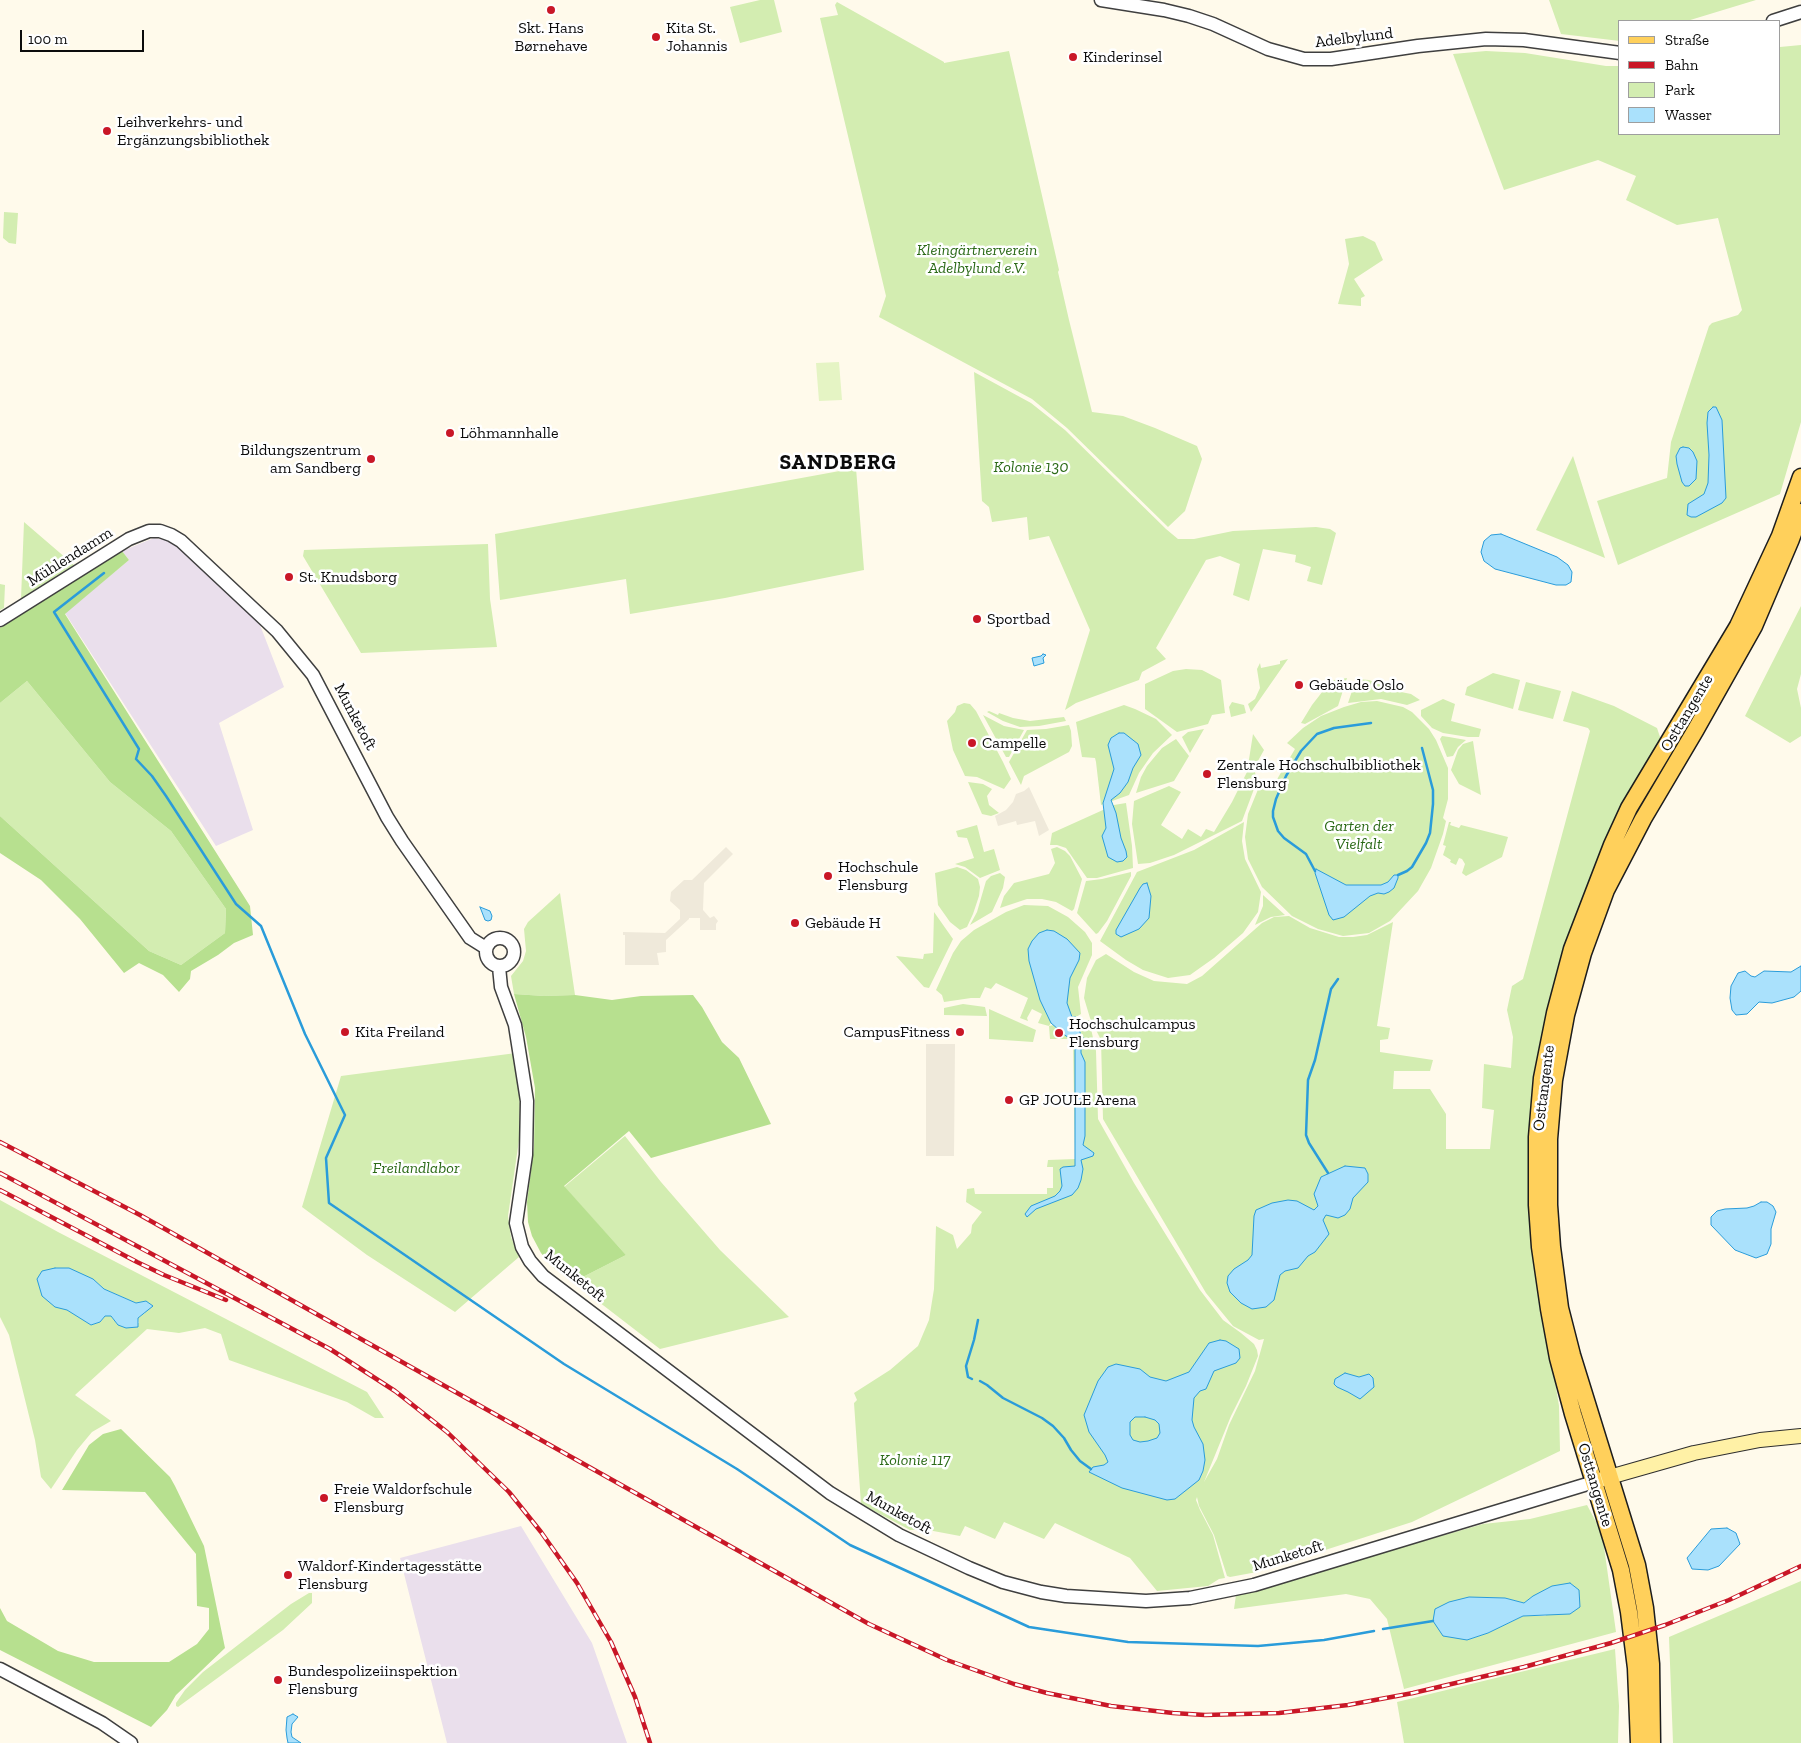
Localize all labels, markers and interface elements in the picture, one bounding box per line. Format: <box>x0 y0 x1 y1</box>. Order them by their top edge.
marker: Skt. Hans Børnehave <box>545 4 557 16</box>
place label: Skt. Hans Børnehave <box>514 18 588 56</box>
place label: Kita St. Johannis <box>666 18 728 56</box>
scale bar <box>22 20 146 52</box>
legend <box>1618 20 1781 135</box>
street label: Adelbylund <box>1314 24 1394 52</box>
text: 100 m <box>28 30 67 48</box>
marker: Kita St. Johannis <box>650 31 662 43</box>
text: Straße <box>1665 31 1709 49</box>
place label: Kinderinsel <box>1083 47 1162 67</box>
marker: Kinderinsel <box>1067 51 1079 63</box>
text: Bahn <box>1665 56 1698 74</box>
text: Park <box>1665 81 1695 99</box>
text: Wasser <box>1665 106 1712 124</box>
place label: Leihverkehrs- und Ergänzungsbibliothek <box>117 112 269 150</box>
marker: Leihverkehrs- und Ergänzungsbibliothek <box>101 125 113 137</box>
park label: Kleingärtnerverein Adelbylund e.V. <box>917 240 1037 278</box>
place label: Löhmannhalle <box>460 423 558 443</box>
marker: Löhmannhalle <box>444 427 456 439</box>
place label: Bildungszentrum am Sandberg <box>240 440 361 478</box>
district label: SANDBERG <box>778 450 898 476</box>
marker: Bildungszentrum am Sandberg <box>365 453 377 465</box>
park label: Kolonie 130 <box>994 457 1068 477</box>
street label: Mühlendamm <box>24 523 116 591</box>
place label: St. Knudsborg <box>299 567 397 587</box>
marker: St. Knudsborg <box>283 571 295 583</box>
place label: Sportbad <box>987 609 1050 629</box>
marker: Sportbad <box>971 613 983 625</box>
street label: Osttangente <box>1657 671 1717 755</box>
place label: Gebäude Oslo <box>1309 675 1404 695</box>
marker: Gebäude Oslo <box>1293 679 1305 691</box>
street label: Munketoft <box>329 680 381 754</box>
place label: Campelle <box>982 733 1046 753</box>
marker: Campelle <box>966 737 978 749</box>
place label: Zentrale Hochschulbibliothek Flensburg <box>1217 755 1421 793</box>
marker: Zentrale Hochschulbibliothek Flensburg <box>1201 768 1213 780</box>
park label: Garten der Vielfalt <box>1324 816 1394 854</box>
place label: Hochschule Flensburg <box>838 857 918 895</box>
marker: Hochschule Flensburg <box>822 870 834 882</box>
place label: Gebäude H <box>805 913 881 933</box>
marker: Gebäude H <box>789 917 801 929</box>
place label: Hochschulcampus Flensburg <box>1069 1014 1196 1052</box>
place label: Kita Freiland <box>355 1022 445 1042</box>
place label: CampusFitness <box>843 1022 950 1042</box>
marker: Kita Freiland <box>339 1026 351 1038</box>
marker: CampusFitness <box>954 1026 966 1038</box>
marker: Hochschulcampus Flensburg <box>1053 1027 1065 1039</box>
street label: Osttangente <box>1529 1044 1559 1132</box>
place label: GP JOULE Arena <box>1019 1090 1136 1110</box>
marker: GP JOULE Arena <box>1003 1094 1015 1106</box>
park label: Freilandlabor <box>373 1158 459 1178</box>
street label: Munketoft <box>541 1246 609 1306</box>
street label: Osttangente <box>1573 1441 1617 1529</box>
park label: Kolonie 117 <box>880 1450 950 1470</box>
place label: Freie Waldorfschule Flensburg <box>334 1479 472 1517</box>
street label: Munketoft <box>863 1487 935 1539</box>
marker: Freie Waldorfschule Flensburg <box>318 1492 330 1504</box>
street label: Munketoft <box>1250 1536 1326 1576</box>
place label: Waldorf-Kindertagesstätte Flensburg <box>298 1556 482 1594</box>
marker: Waldorf-Kindertagesstätte Flensburg <box>282 1569 294 1581</box>
place label: Bundespolizeiinspektion Flensburg <box>288 1661 457 1699</box>
marker: Bundespolizeiinspektion Flensburg <box>272 1674 284 1686</box>

